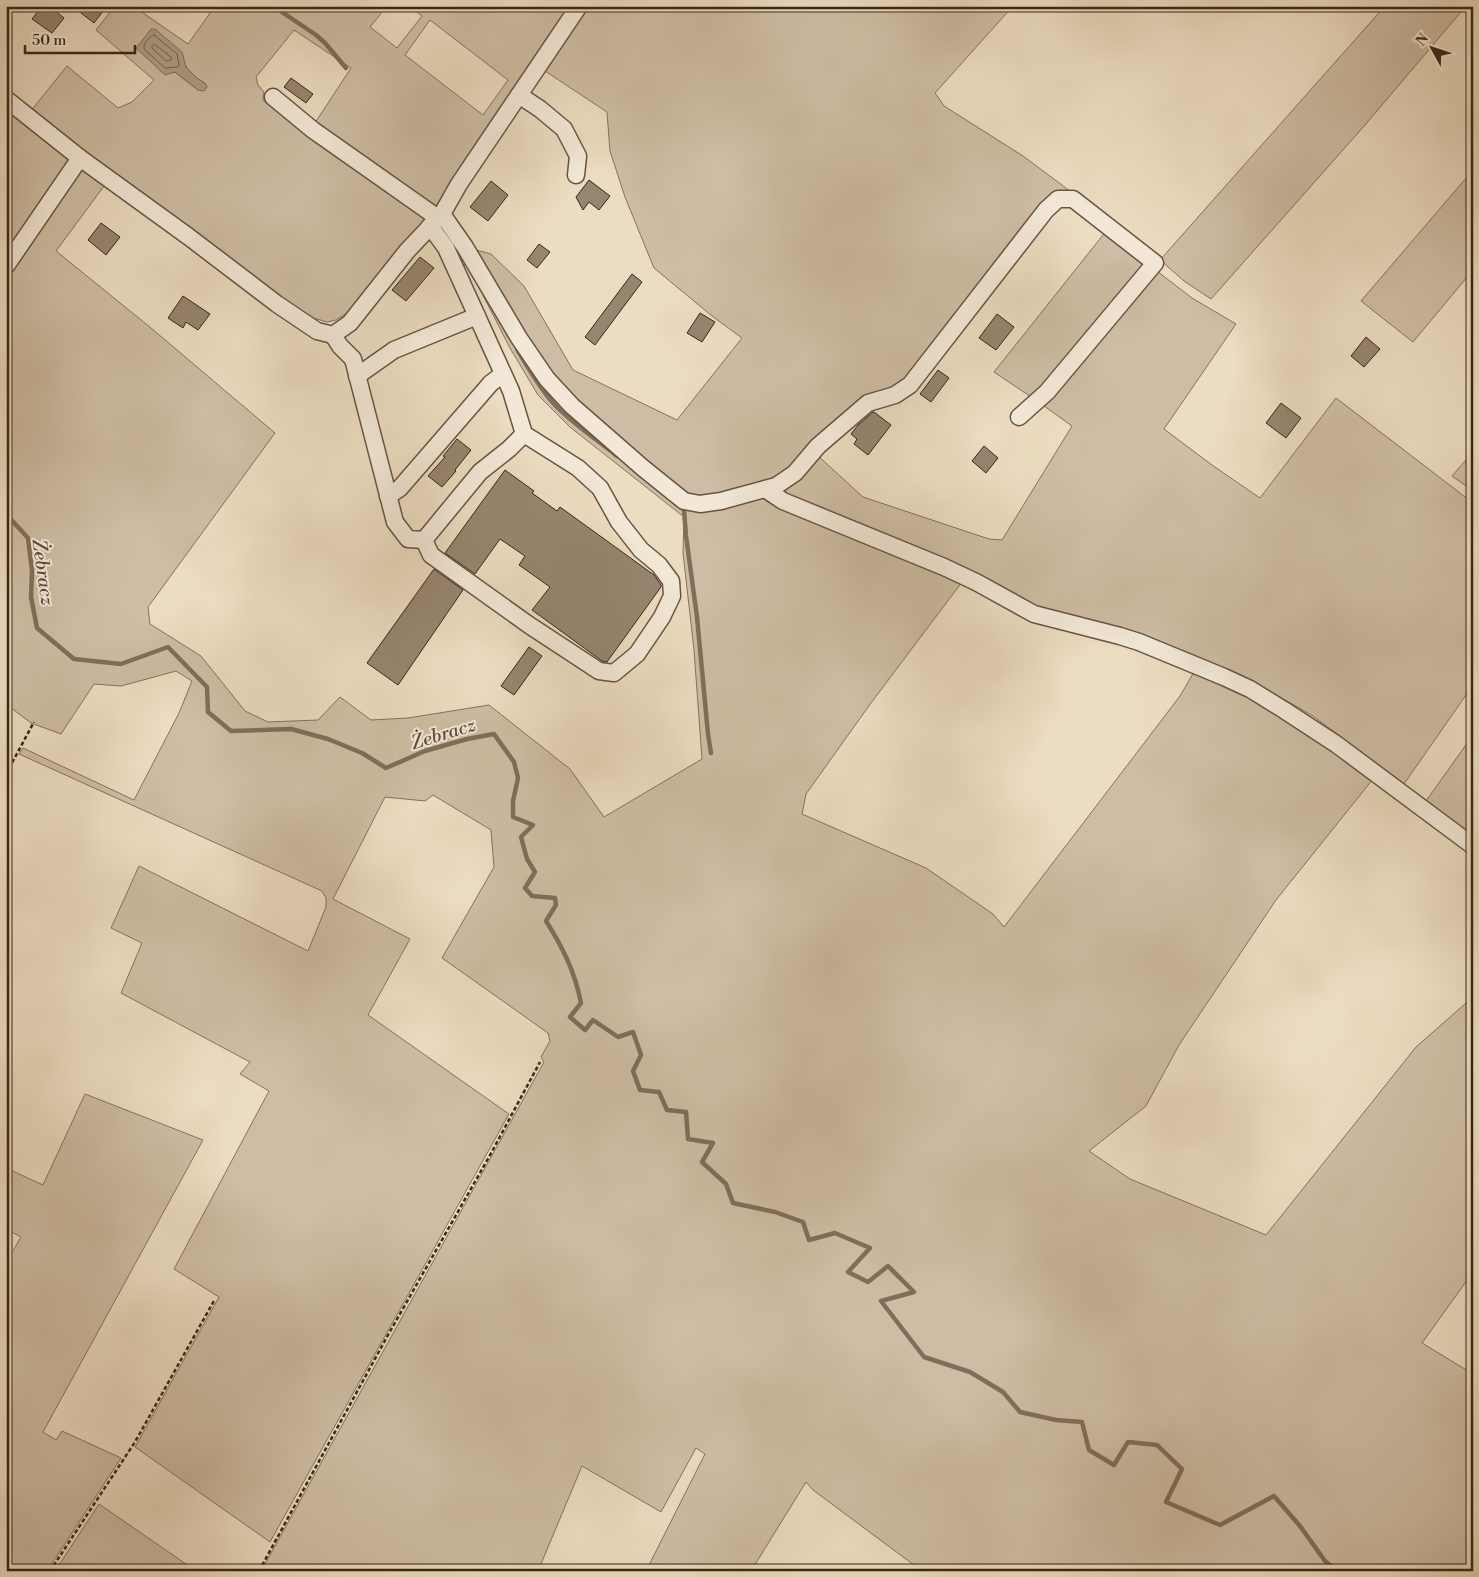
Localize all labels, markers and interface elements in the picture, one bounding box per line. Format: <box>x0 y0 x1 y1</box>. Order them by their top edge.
scale bar <box>25 22 135 54</box>
north arrow <box>1406 22 1456 72</box>
text: N <box>1412 30 1433 50</box>
text: 50 m <box>32 31 66 50</box>
water label: Żebracz <box>26 537 61 607</box>
water label: Żebracz <box>407 712 479 755</box>

